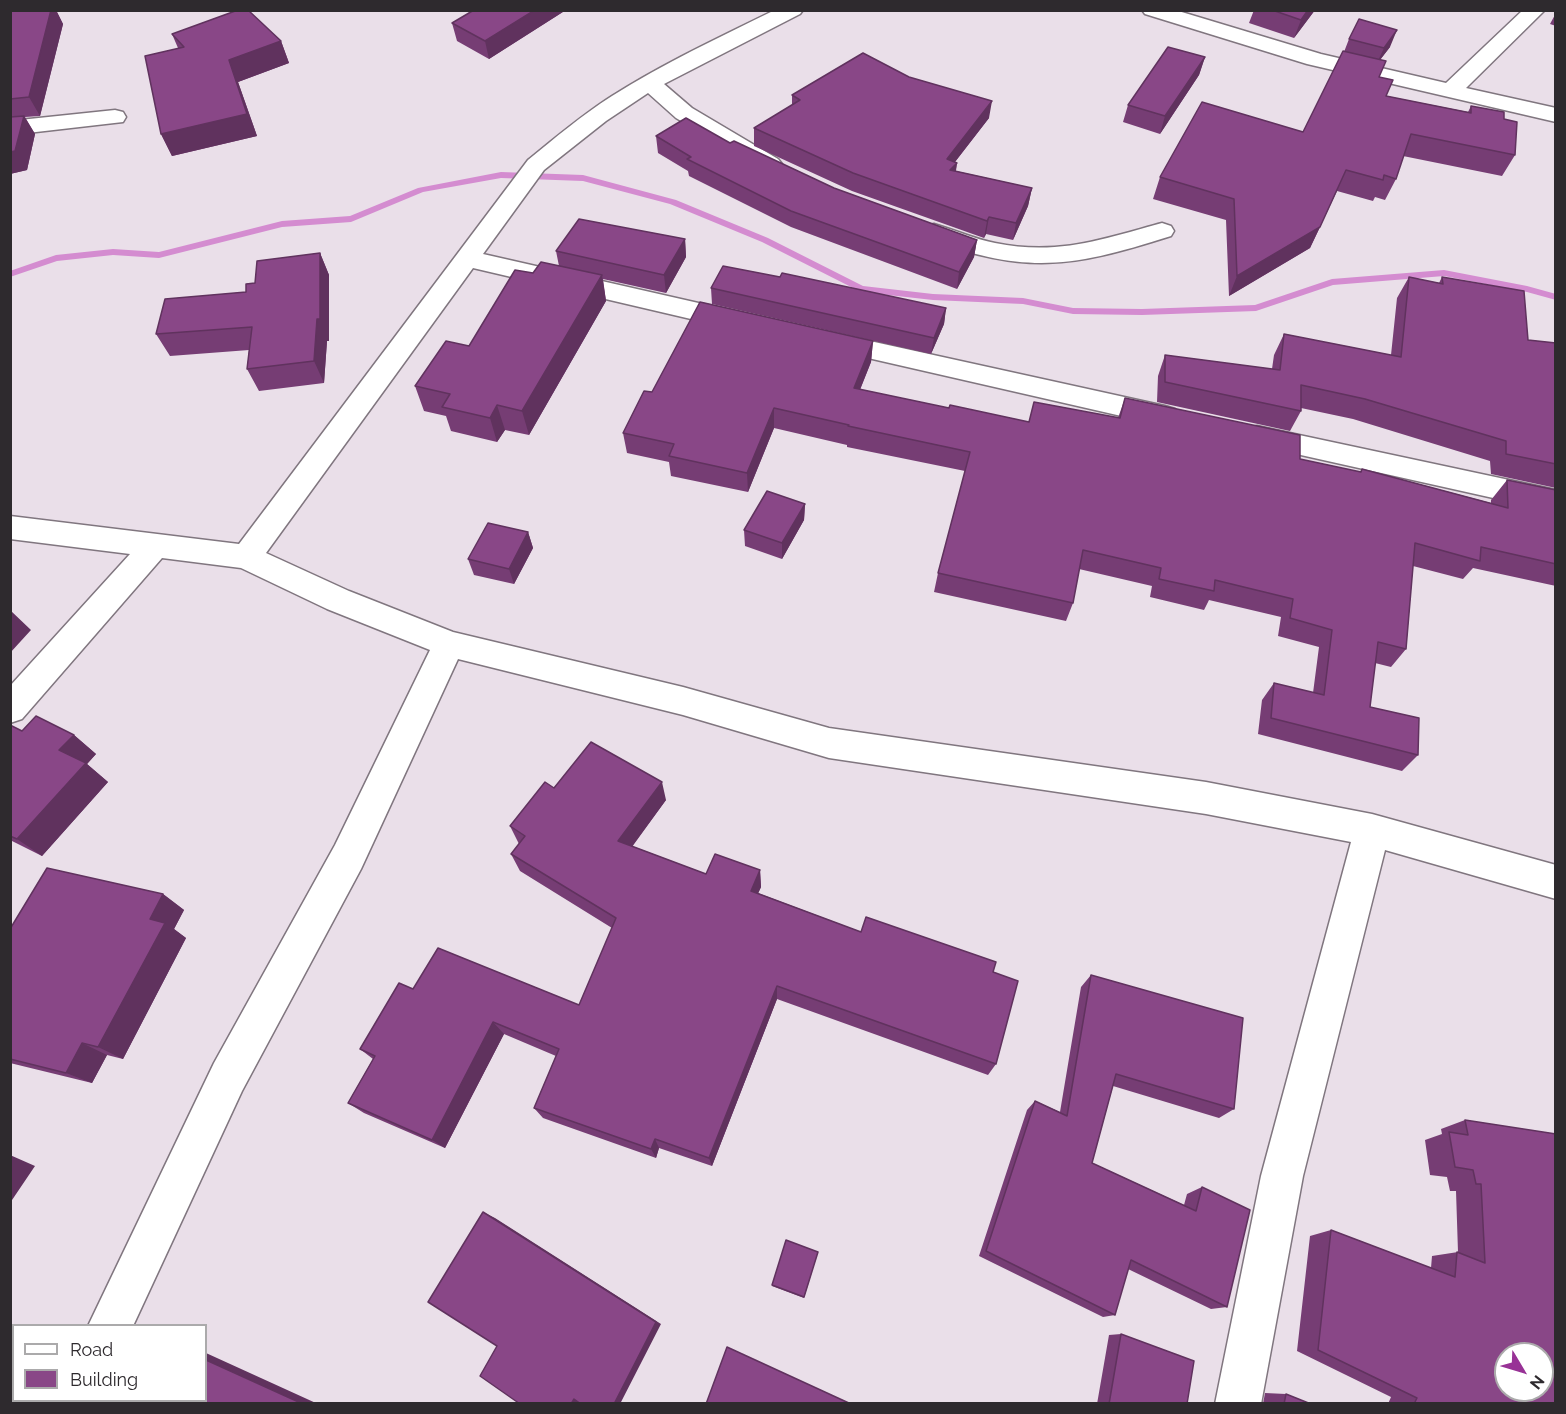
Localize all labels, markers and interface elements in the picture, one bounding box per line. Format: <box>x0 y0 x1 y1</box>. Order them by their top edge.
legend <box>12 1324 207 1402</box>
text: Road <box>70 1339 113 1360</box>
north arrow <box>1494 1342 1554 1402</box>
text: Building <box>70 1369 138 1390</box>
text: N <box>1526 1371 1548 1393</box>

